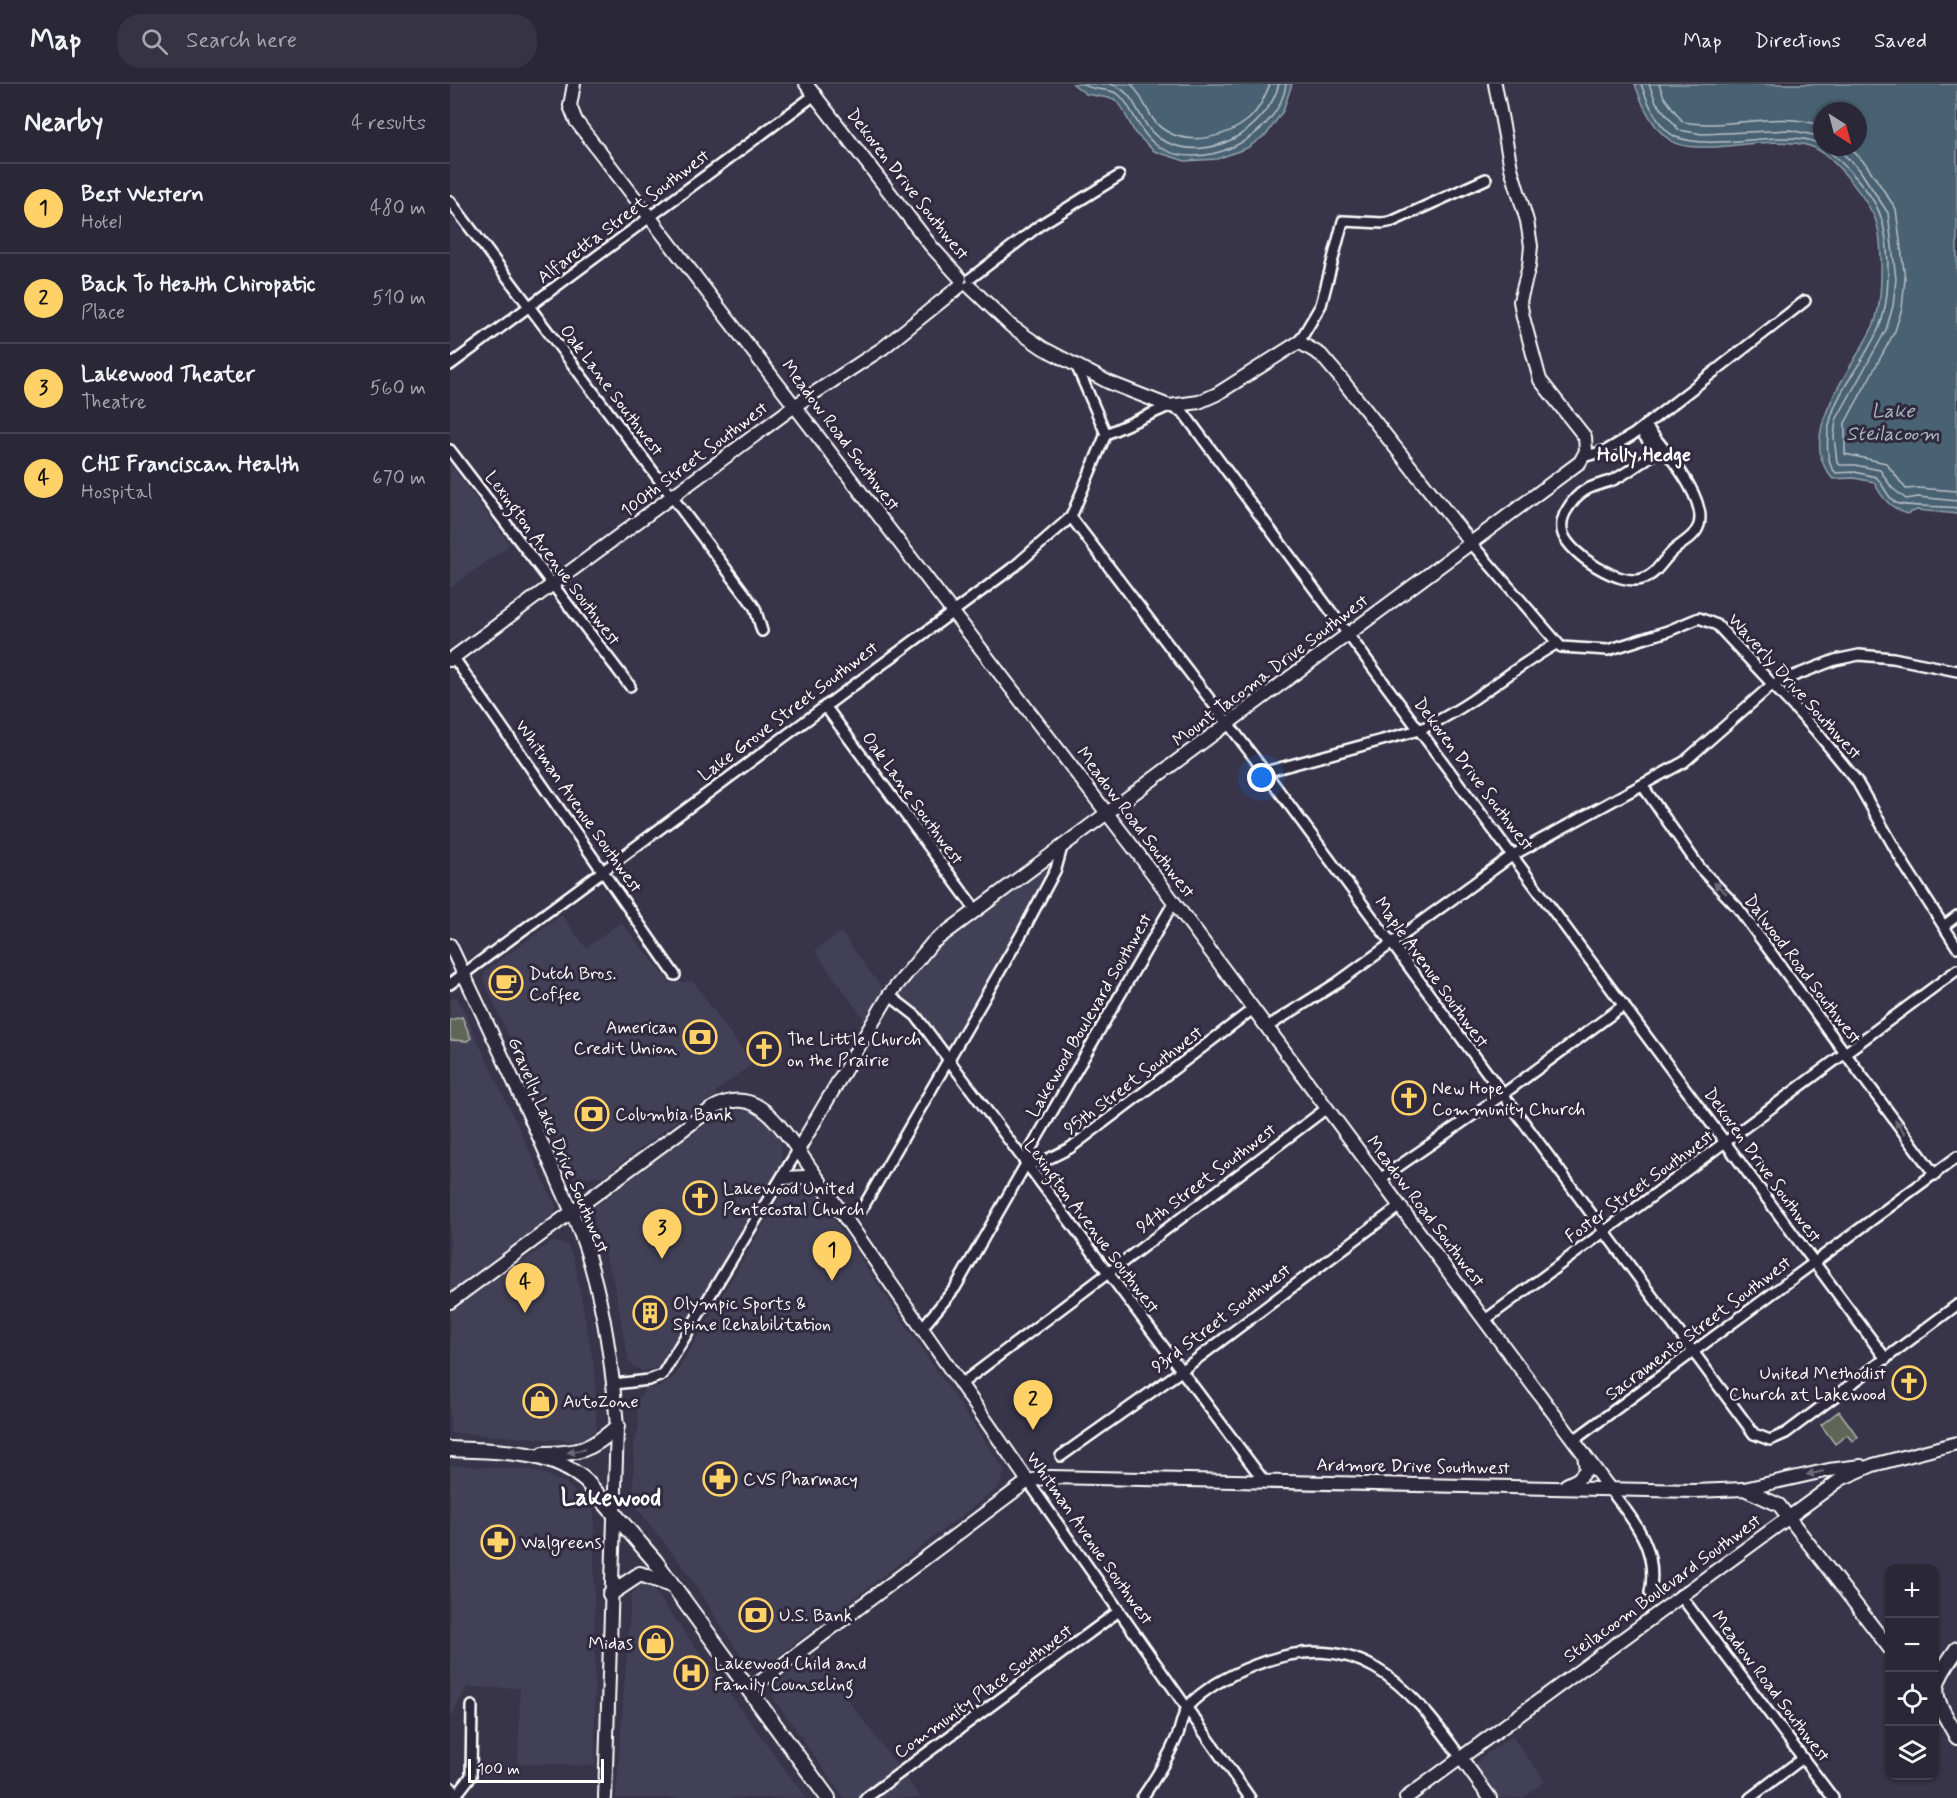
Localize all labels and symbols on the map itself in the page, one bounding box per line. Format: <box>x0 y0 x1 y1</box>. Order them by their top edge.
north arrow <box>1813 102 1867 156</box>
street label: Dekoven Drive Southwest <box>840 104 974 266</box>
street label: Alfaretta Street Southwest <box>533 144 715 290</box>
street label: Oak Lane Southwest <box>554 320 669 462</box>
street label: Meadow Road Southwest <box>775 355 905 517</box>
street label: 100th Street Southwest <box>616 396 774 523</box>
water label: Lake Steilacoom <box>1846 398 1940 448</box>
district label: Holly Hedge <box>1597 442 1691 469</box>
street label: Lexington Avenue Southwest <box>477 467 626 652</box>
street label: Mount Tacoma Drive Southwest <box>1168 589 1374 753</box>
street label: Waverly Drive Southwest <box>1722 608 1867 765</box>
street label: Lake Grove Street Southwest <box>694 636 884 787</box>
street label: Dekoven Drive Southwest <box>1408 693 1539 857</box>
street label: Whitman Avenue Southwest <box>509 715 648 898</box>
street label: Oak Lane Southwest <box>856 727 969 870</box>
street label: Meadow Road Southwest <box>1070 742 1200 904</box>
your location <box>1247 763 1276 792</box>
one-way arrow <box>1712 881 1727 895</box>
street label: Dalwood Road Southwest <box>1738 890 1867 1050</box>
street label: Maple Avenue Southwest <box>1368 892 1494 1053</box>
street label: Lakewood Boulevard Southwest <box>1021 909 1159 1122</box>
place label: Dutch Bros. Coffee <box>529 962 616 1007</box>
cafe icon: Dutch Bros. Coffee <box>488 965 524 1001</box>
place label: American Credit Union <box>573 1016 677 1061</box>
bank icon: American Credit Union <box>682 1019 718 1055</box>
street label: 95th Street Southwest <box>1059 1020 1208 1141</box>
place label: The Little Church on the Prairie <box>787 1028 921 1073</box>
church icon: The Little Church on the Prairie <box>746 1031 782 1067</box>
street label: Gravelly Lake Drive Southwest <box>502 1034 615 1258</box>
place label: New Hope Community Church <box>1432 1077 1585 1122</box>
church icon: New Hope Community Church <box>1391 1080 1427 1116</box>
street label: Dekoven Drive Southwest <box>1698 1083 1827 1248</box>
bank icon: Columbia Bank <box>574 1096 610 1132</box>
place label: Columbia Bank <box>615 1103 733 1127</box>
street label: 94th Street Southwest <box>1132 1118 1282 1239</box>
one-way arrow <box>1894 1120 1906 1136</box>
street label: Foster Street Southwest <box>1560 1124 1719 1249</box>
street label: Meadow Road Southwest <box>1360 1131 1490 1293</box>
street label: Lexington Avenue Southwest <box>1016 1135 1165 1320</box>
place label: Lakewood United Pentecostal Church <box>723 1177 864 1222</box>
church icon: Lakewood United Pentecostal Church <box>682 1180 718 1216</box>
pin: 3 <box>642 1210 682 1259</box>
pin: 1 <box>812 1232 851 1281</box>
street label: Sacramento Street Southwest <box>1601 1251 1797 1407</box>
street label: 93rd Street Southwest <box>1147 1258 1297 1379</box>
pin: 4 <box>506 1264 544 1313</box>
place label: Olympic Sports & Spine Rehabilitation <box>673 1292 831 1337</box>
building icon: Olympic Sports & Spine Rehabilitation <box>632 1295 668 1331</box>
place label: United Methodist Church at Lakewood <box>1729 1362 1887 1407</box>
church icon: United Methodist Church at Lakewood <box>1891 1365 1927 1401</box>
pin: 2 <box>1014 1380 1052 1430</box>
shop icon: AutoZone <box>522 1383 558 1419</box>
place label: AutoZone <box>563 1390 639 1414</box>
one-way arrow <box>566 1447 585 1456</box>
street label: Whitman Avenue Southwest <box>1020 1447 1159 1630</box>
street label: Ardmore Drive Southwest <box>1316 1453 1510 1481</box>
pharmacy icon: CVS Pharmacy <box>702 1461 738 1497</box>
place label: CVS Pharmacy <box>743 1468 858 1492</box>
one-way arrow <box>1806 1468 1824 1478</box>
district label: Lakewood <box>561 1483 661 1514</box>
street label: Steilacoom Boulevard Southwest <box>1559 1509 1767 1669</box>
pharmacy icon: Walgreens <box>480 1524 516 1560</box>
place label: Walgreens <box>521 1531 602 1556</box>
bank icon: U.S. Bank <box>738 1597 774 1633</box>
place label: U.S. Bank <box>779 1604 853 1628</box>
street label: Meadow Road Southwest <box>1705 1606 1835 1768</box>
street label: Community Place Southwest <box>890 1619 1078 1765</box>
shop icon: Midas <box>638 1625 674 1661</box>
place label: Midas <box>588 1632 633 1656</box>
place label: Lakewood Child and Family Counseling <box>714 1652 866 1699</box>
hospital icon: Lakewood Child and Family Counseling <box>673 1655 709 1691</box>
scale bar <box>468 1756 604 1784</box>

